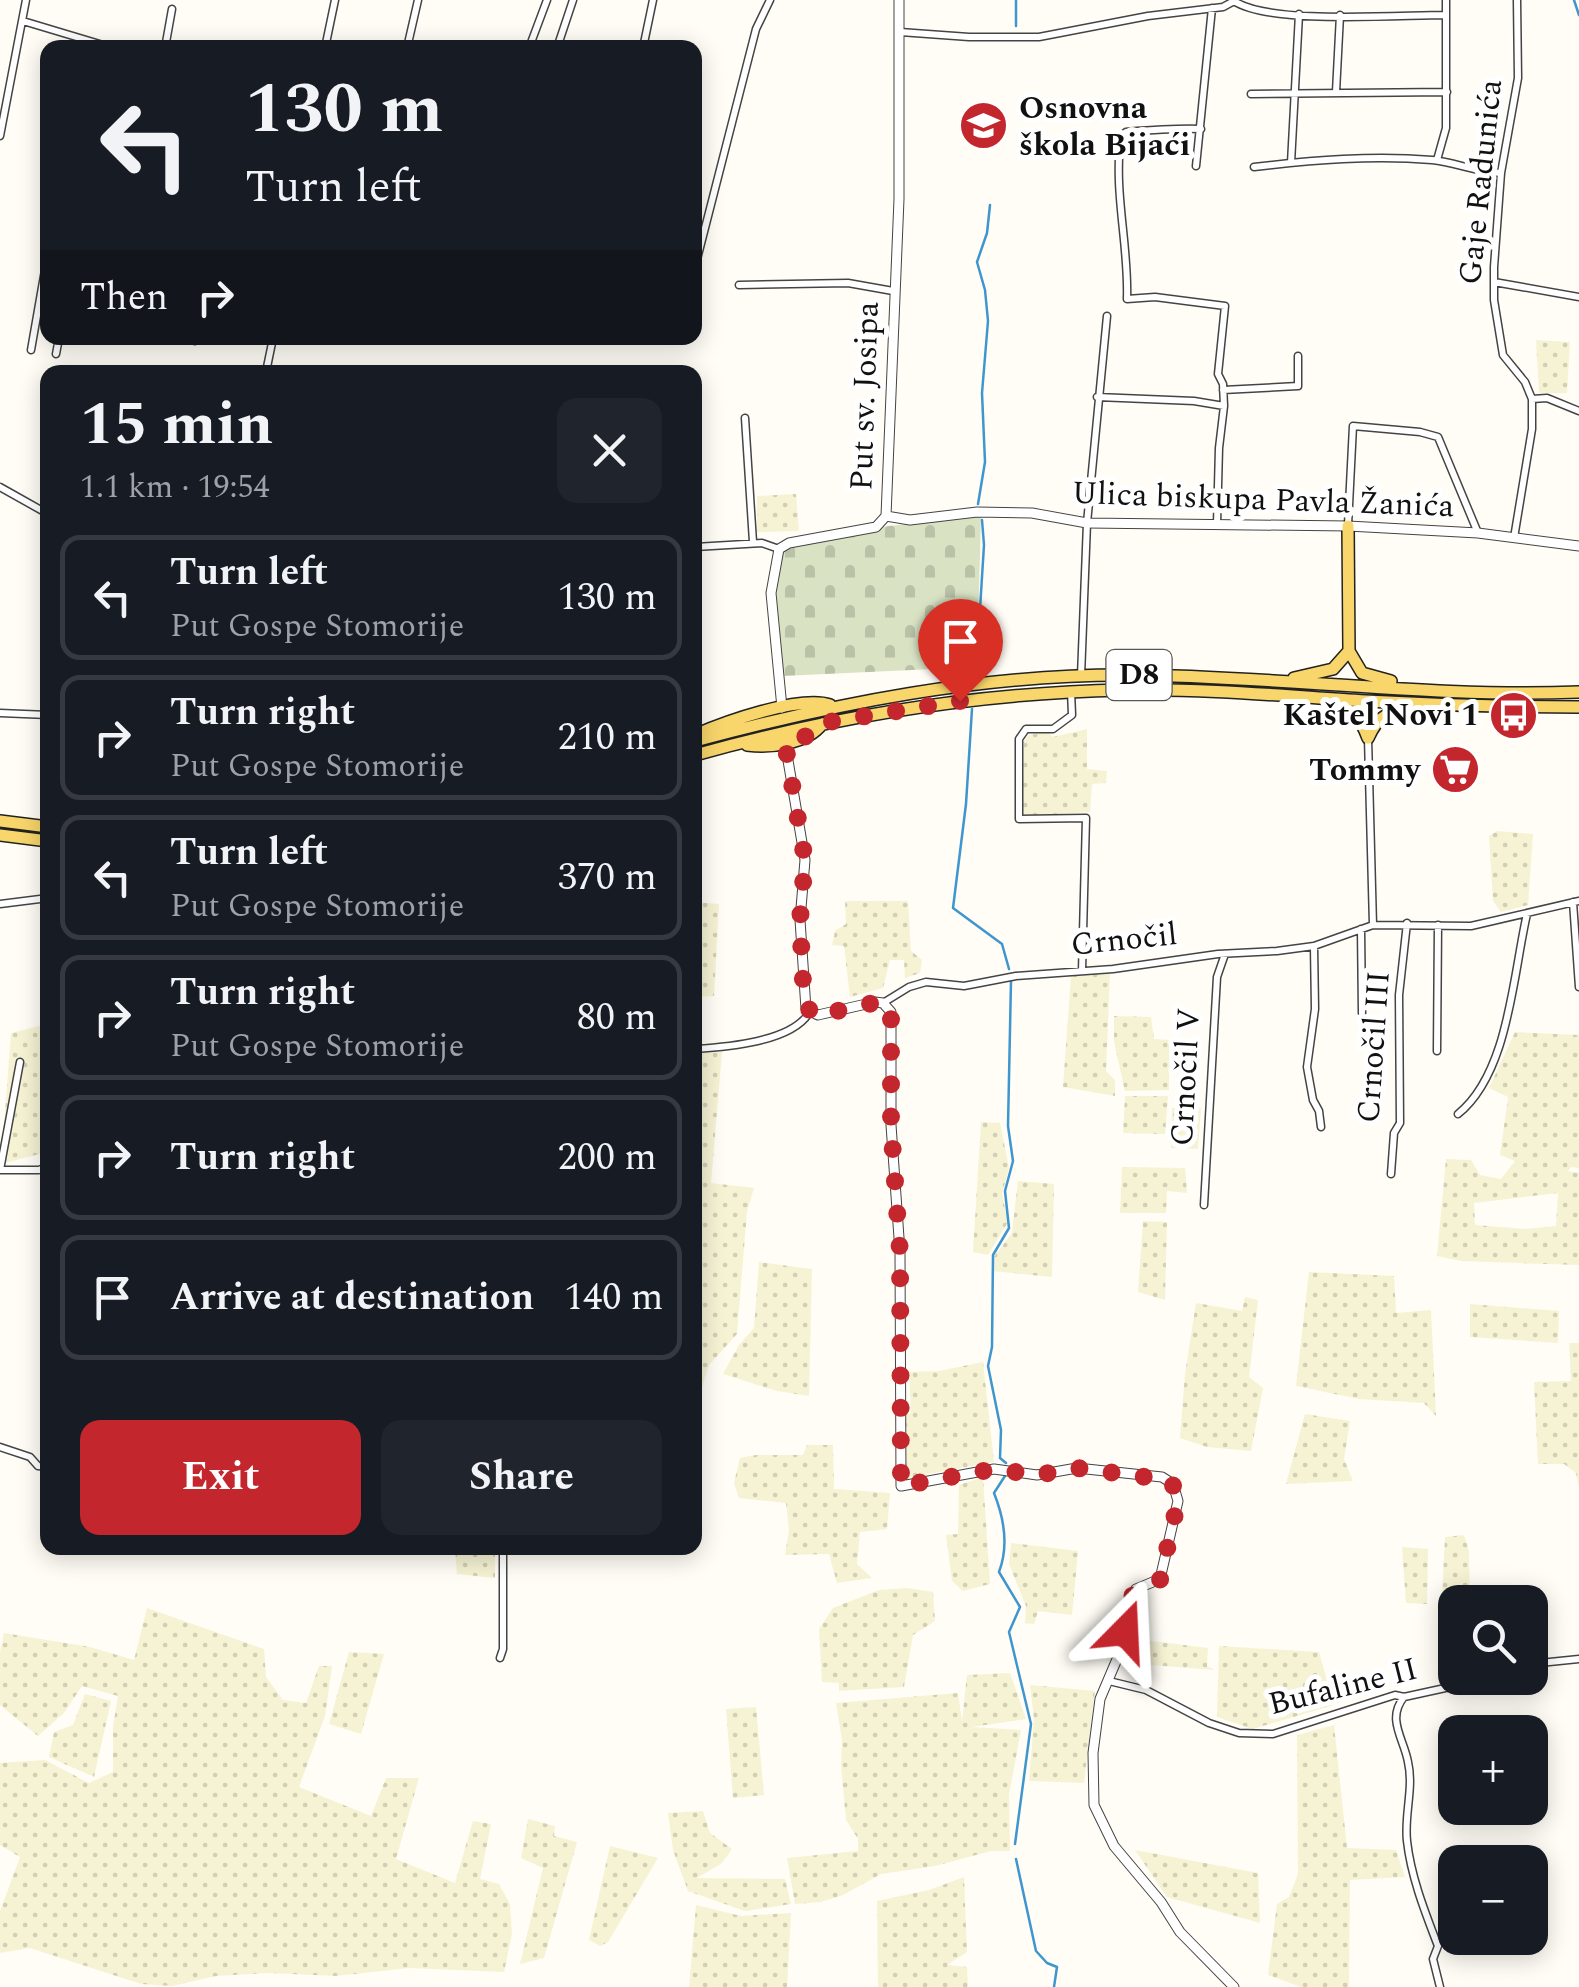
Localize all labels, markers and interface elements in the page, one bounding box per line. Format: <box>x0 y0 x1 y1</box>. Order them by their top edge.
text: 130 m <box>245 57 443 163</box>
street label: Gaje Radunića <box>1446 77 1516 287</box>
icon: left <box>80 80 210 210</box>
place label: Osnovna škola Bijaći <box>1019 84 1191 170</box>
school or university icon: Osnovna škola Bijaći <box>958 100 1010 152</box>
text: Turn left <box>245 153 422 222</box>
text: Then <box>80 269 168 327</box>
icon: right <box>188 270 243 325</box>
street label: Put sv. Josipa <box>837 300 893 491</box>
text: 15 min <box>80 379 273 471</box>
button: close <box>557 398 662 503</box>
text: 1.1 km · 19:54 <box>80 463 269 512</box>
street label: Ulica biskupa Pavla Žanića <box>1071 469 1455 531</box>
text: Turn left <box>170 544 328 602</box>
text: 130 m <box>558 569 657 627</box>
icon: left <box>85 570 140 625</box>
pin <box>918 599 1003 702</box>
text: Put Gospe Stomorije <box>170 602 464 651</box>
icon: arrive <box>933 614 988 669</box>
road number: D8 <box>1106 650 1172 700</box>
text: Turn right <box>170 684 355 742</box>
bus stop icon: Kaštel Novi 1 <box>1488 689 1540 741</box>
place label: Kaštel Novi 1 <box>1282 691 1479 740</box>
text: 210 m <box>558 709 657 767</box>
icon: right <box>85 710 140 765</box>
text: Put Gospe Stomorije <box>170 742 464 791</box>
supermarket icon: Tommy <box>1429 744 1481 796</box>
place label: Tommy <box>1309 746 1422 795</box>
text: Turn left <box>170 824 328 882</box>
text: 370 m <box>558 849 657 907</box>
icon: left <box>85 850 140 905</box>
text: Put Gospe Stomorije <box>170 882 464 931</box>
street label: Crnočil <box>1068 910 1180 970</box>
text: Turn right <box>170 964 355 1022</box>
street label: Crnočil III <box>1344 969 1404 1125</box>
text: 80 m <box>577 989 657 1047</box>
icon: right <box>85 990 140 1045</box>
street label: Crnočil V <box>1158 1007 1214 1147</box>
text: Put Gospe Stomorije <box>170 1022 464 1071</box>
text: Turn right <box>170 1129 355 1187</box>
text: 200 m <box>558 1129 657 1187</box>
icon: right <box>85 1130 140 1185</box>
text: Arrive at destination <box>170 1269 534 1327</box>
text: 140 m <box>564 1269 663 1327</box>
icon: arrive <box>85 1270 140 1325</box>
button: Exit <box>80 1420 361 1535</box>
button: Share <box>381 1420 662 1535</box>
position arrow <box>1073 1579 1177 1683</box>
map controls <box>1438 1585 1548 1955</box>
button: search <box>1438 1585 1548 1695</box>
street label: Bufaline II <box>1263 1645 1423 1729</box>
button: + <box>1438 1715 1548 1825</box>
button: − <box>1438 1845 1548 1955</box>

